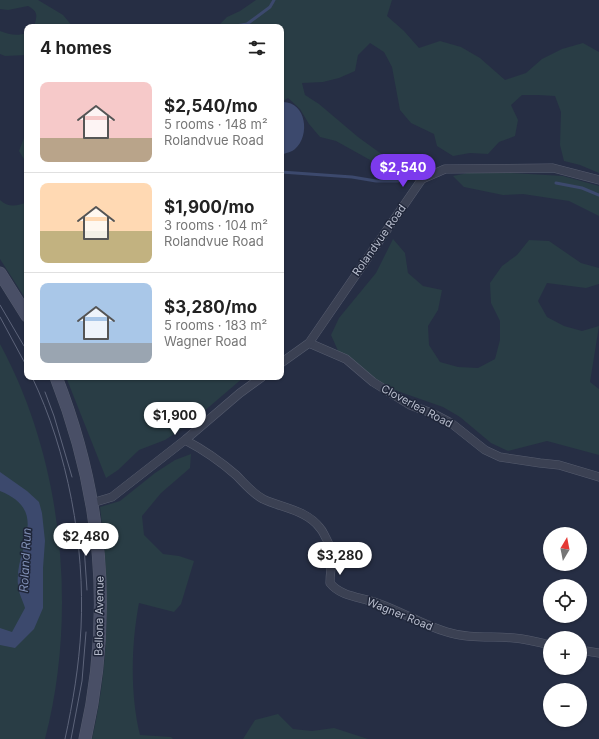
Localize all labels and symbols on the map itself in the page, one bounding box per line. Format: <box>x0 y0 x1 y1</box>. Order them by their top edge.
pin: $2,540 <box>370 154 436 188</box>
street label: Rolandvue Road <box>349 201 409 279</box>
street label: Cloverlea Road <box>379 381 455 431</box>
pin: $1,900 <box>142 402 208 436</box>
pin: $2,480 <box>53 523 119 557</box>
water label: Roland Run <box>16 527 34 593</box>
north arrow <box>543 527 587 571</box>
pin: $3,280 <box>307 542 373 576</box>
street label: Bellona Avenue <box>91 576 107 656</box>
street label: Wagner Road <box>365 594 435 634</box>

